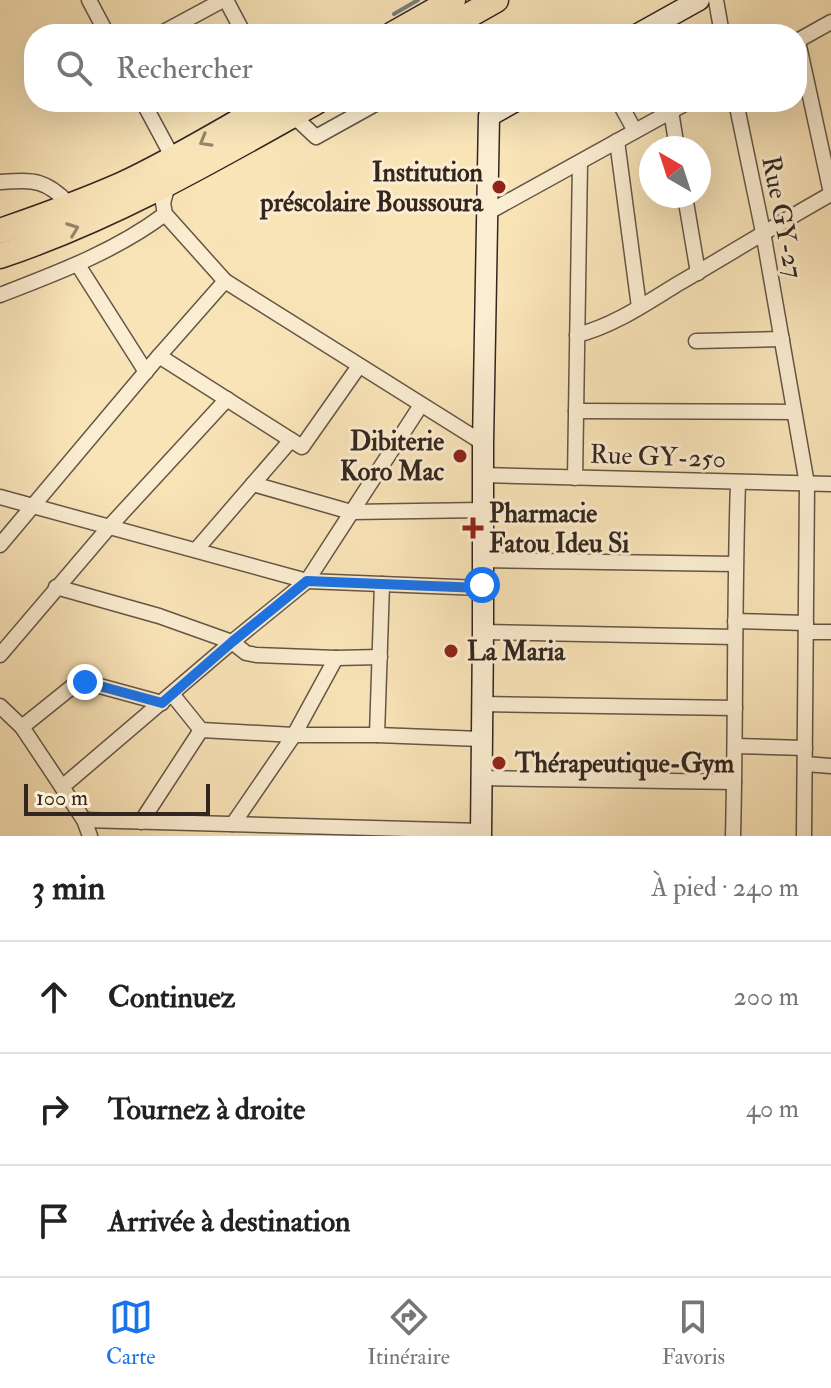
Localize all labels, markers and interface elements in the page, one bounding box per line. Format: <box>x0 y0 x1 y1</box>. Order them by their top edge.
search box <box>24 24 807 112</box>
icon: search <box>52 46 96 90</box>
text: Rechercher <box>116 50 253 87</box>
one-way arrow <box>199 131 213 146</box>
north arrow <box>639 136 711 208</box>
street label: Rue GY-27 <box>754 153 810 281</box>
place label: Institution préscolaire Boussoura <box>259 157 484 220</box>
marker: Institution préscolaire Boussoura <box>490 178 508 196</box>
one-way arrow <box>65 222 79 239</box>
place label: Dibiterie Koro Mac <box>340 426 445 488</box>
street label: Rue GY-250 <box>589 439 727 475</box>
marker: Dibiterie Koro Mac <box>451 447 469 465</box>
place label: Pharmacie Fatou Ideu Si <box>489 498 629 560</box>
marker: Pharmacie Fatou Ideu Si <box>464 519 482 537</box>
route start <box>464 567 500 603</box>
place label: La Maria <box>467 636 566 668</box>
marker: La Maria <box>442 642 460 660</box>
route end <box>67 664 103 700</box>
place label: Thérapeutique-Gym <box>514 748 735 781</box>
marker: Thérapeutique-Gym <box>490 754 508 772</box>
scale bar <box>24 780 210 816</box>
text: 100 m <box>36 784 88 812</box>
text: 3 min <box>32 867 105 910</box>
text: À pied · 240 m <box>651 872 799 904</box>
icon: ahead <box>32 975 76 1019</box>
text: Continuez <box>108 979 235 1016</box>
text: 200 m <box>734 981 799 1013</box>
icon: right <box>32 1087 76 1131</box>
text: Tournez à droite <box>108 1091 305 1128</box>
text: 40 m <box>746 1093 799 1125</box>
icon: arrive <box>32 1199 76 1243</box>
text: Arrivée à destination <box>108 1203 351 1240</box>
tab: Carte <box>106 1295 156 1371</box>
tab: Itinéraire <box>367 1295 450 1371</box>
tab: Favoris <box>662 1295 725 1371</box>

